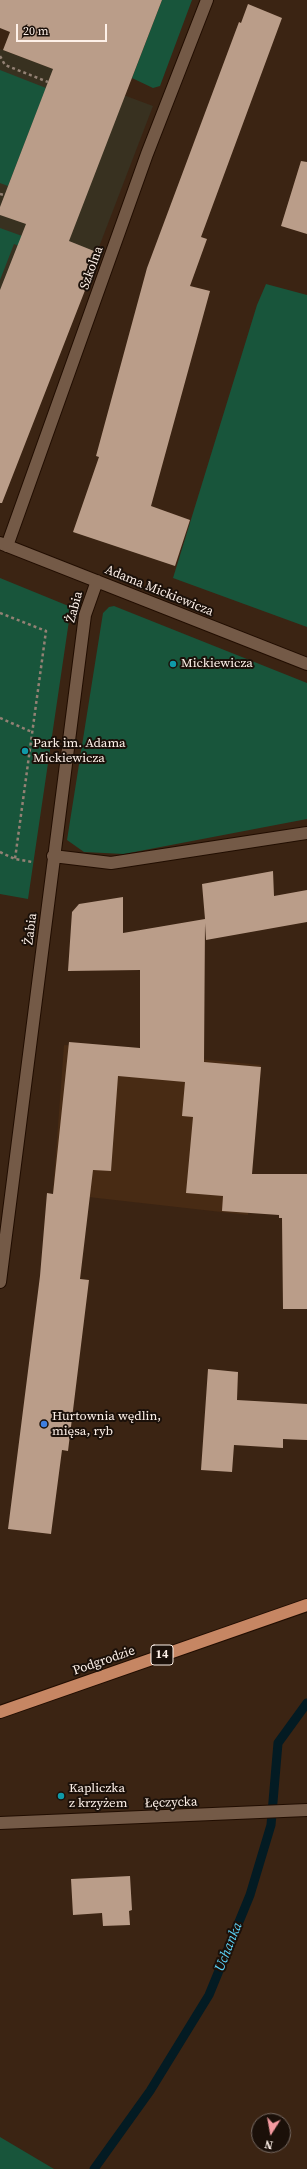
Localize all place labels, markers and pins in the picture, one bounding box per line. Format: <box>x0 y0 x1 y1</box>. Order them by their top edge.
place label: Mickiewicza <box>181 656 253 672</box>
marker: Mickiewicza <box>168 659 178 669</box>
place label: Park im. Adama Mickiewicza <box>33 736 126 767</box>
marker: Park im. Adama Mickiewicza <box>20 746 30 756</box>
place label: Hurtownia wędlin, mięsa, ryb <box>52 1409 161 1440</box>
marker: Hurtownia wędlin, mięsa, ryb <box>39 1419 49 1429</box>
place label: Kapliczka z krzyżem <box>69 1781 127 1812</box>
marker: Kapliczka z krzyżem <box>56 1791 66 1801</box>

